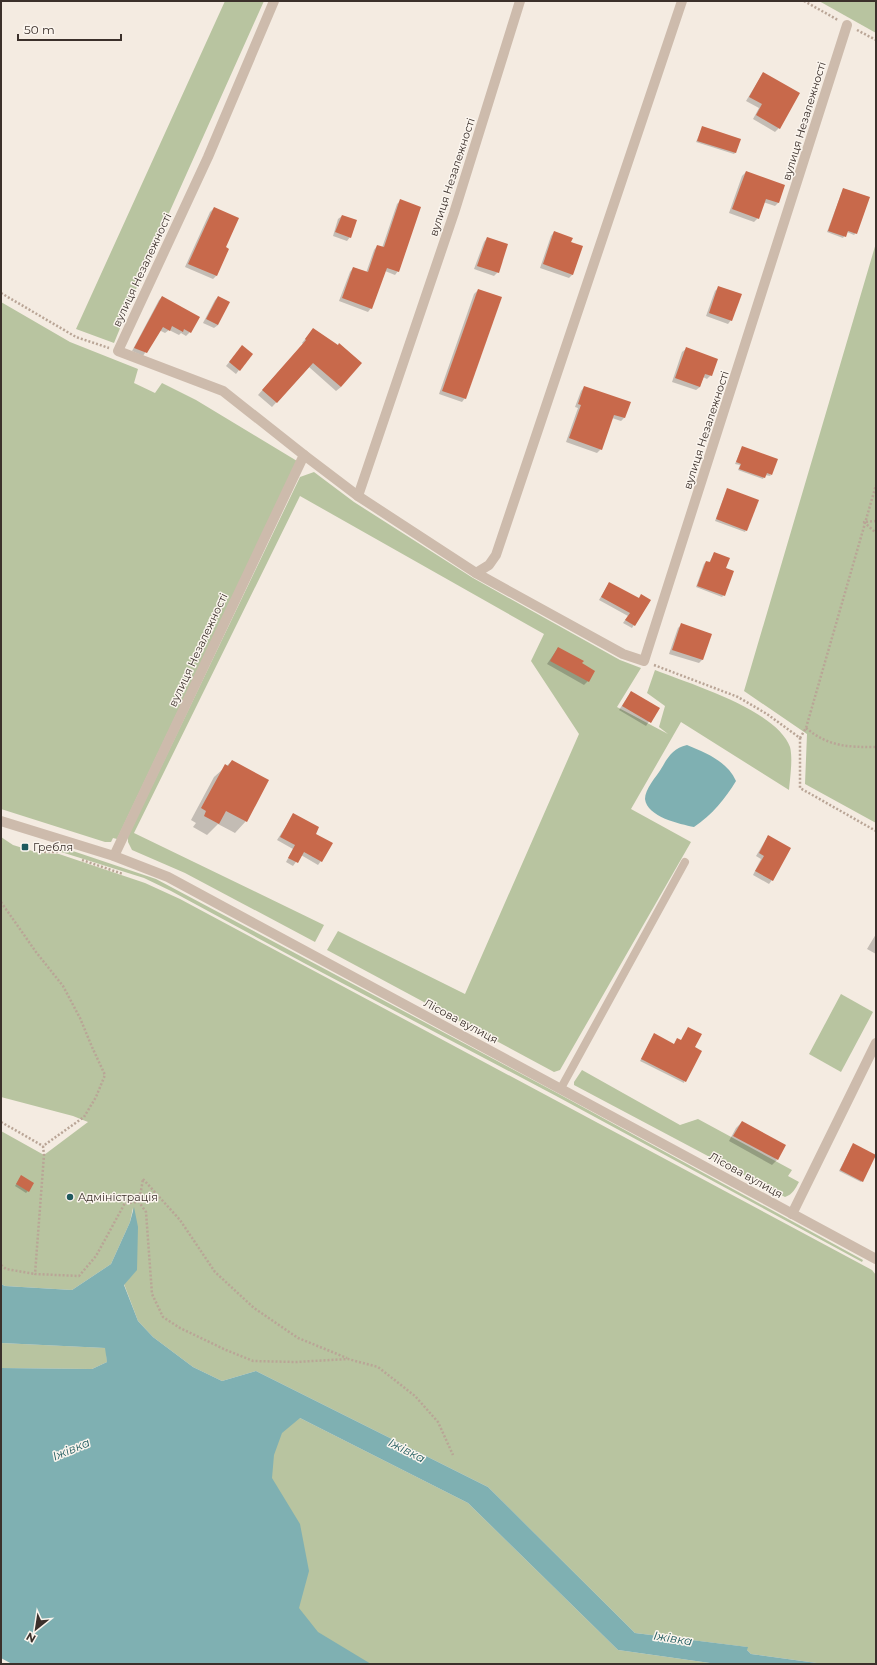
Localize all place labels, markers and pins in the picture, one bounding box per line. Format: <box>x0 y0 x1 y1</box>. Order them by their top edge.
place label: Гребля <box>33 840 73 854</box>
marker: Гребля <box>20 842 30 852</box>
place label: Адміністрація <box>78 1190 158 1204</box>
marker: Адміністрація <box>65 1192 75 1202</box>

